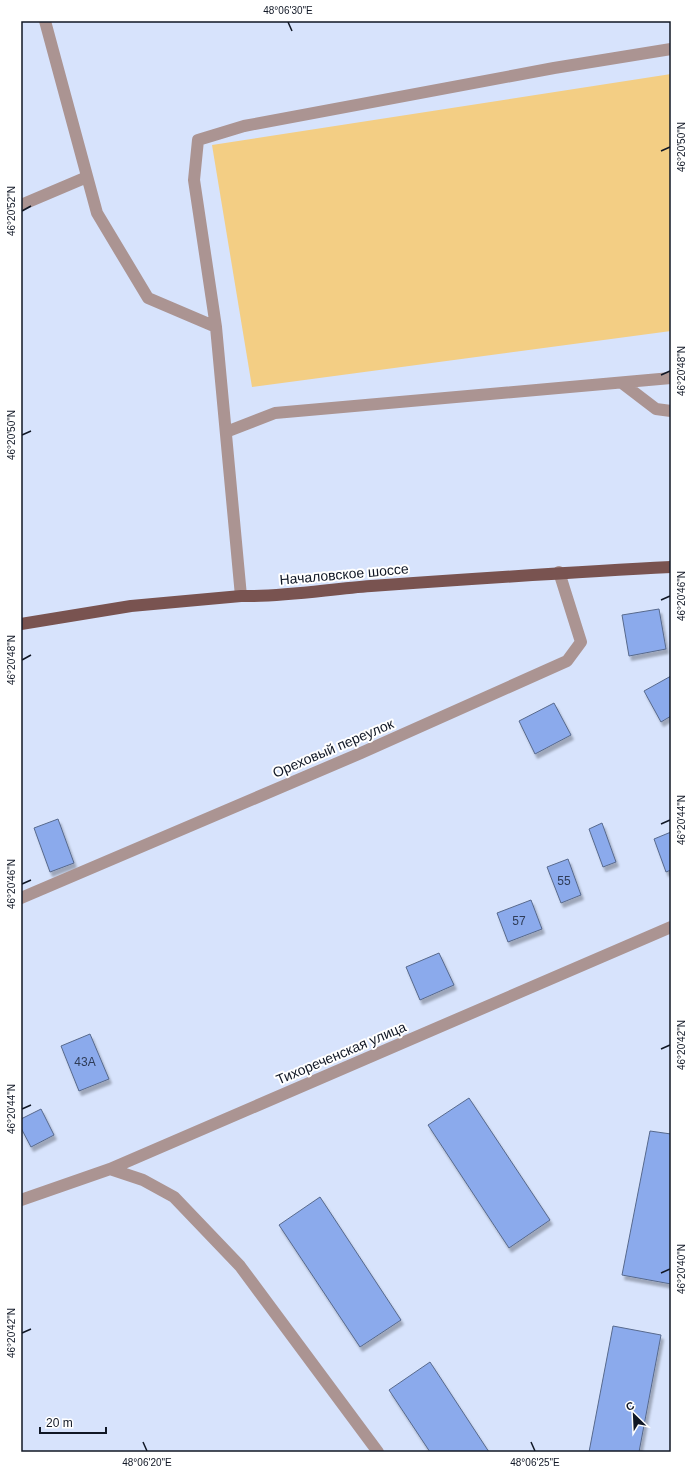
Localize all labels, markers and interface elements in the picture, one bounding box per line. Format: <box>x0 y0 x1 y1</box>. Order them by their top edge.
text: 48°06'30"E <box>263 5 313 16</box>
text: 46°20'50"N <box>676 122 687 172</box>
text: 46°20'52"N <box>6 186 17 236</box>
text: 46°20'48"N <box>676 346 687 396</box>
text: 46°20'50"N <box>6 410 17 460</box>
street label: Началовское шоссе <box>279 560 409 588</box>
text: 46°20'46"N <box>676 571 687 621</box>
text: 46°20'48"N <box>6 635 17 685</box>
street label: Ореховый переулок <box>270 715 397 781</box>
text: 46°20'44"N <box>676 795 687 845</box>
text: 46°20'46"N <box>6 859 17 909</box>
house number: 55 <box>557 874 571 888</box>
house number: 57 <box>512 914 526 928</box>
street label: Тихореченская улица <box>274 1018 409 1088</box>
text: 46°20'42"N <box>676 1020 687 1070</box>
house number: 43А <box>74 1055 96 1069</box>
text: 46°20'44"N <box>6 1084 17 1134</box>
text: 46°20'40"N <box>676 1244 687 1294</box>
text: 46°20'42"N <box>6 1308 17 1358</box>
north arrow <box>614 1395 654 1435</box>
text: С <box>624 1399 636 1413</box>
scale bar <box>40 1409 106 1435</box>
text: 20 m <box>46 1416 73 1430</box>
text: 48°06'20"E <box>122 1457 172 1468</box>
text: 48°06'25"E <box>510 1457 560 1468</box>

